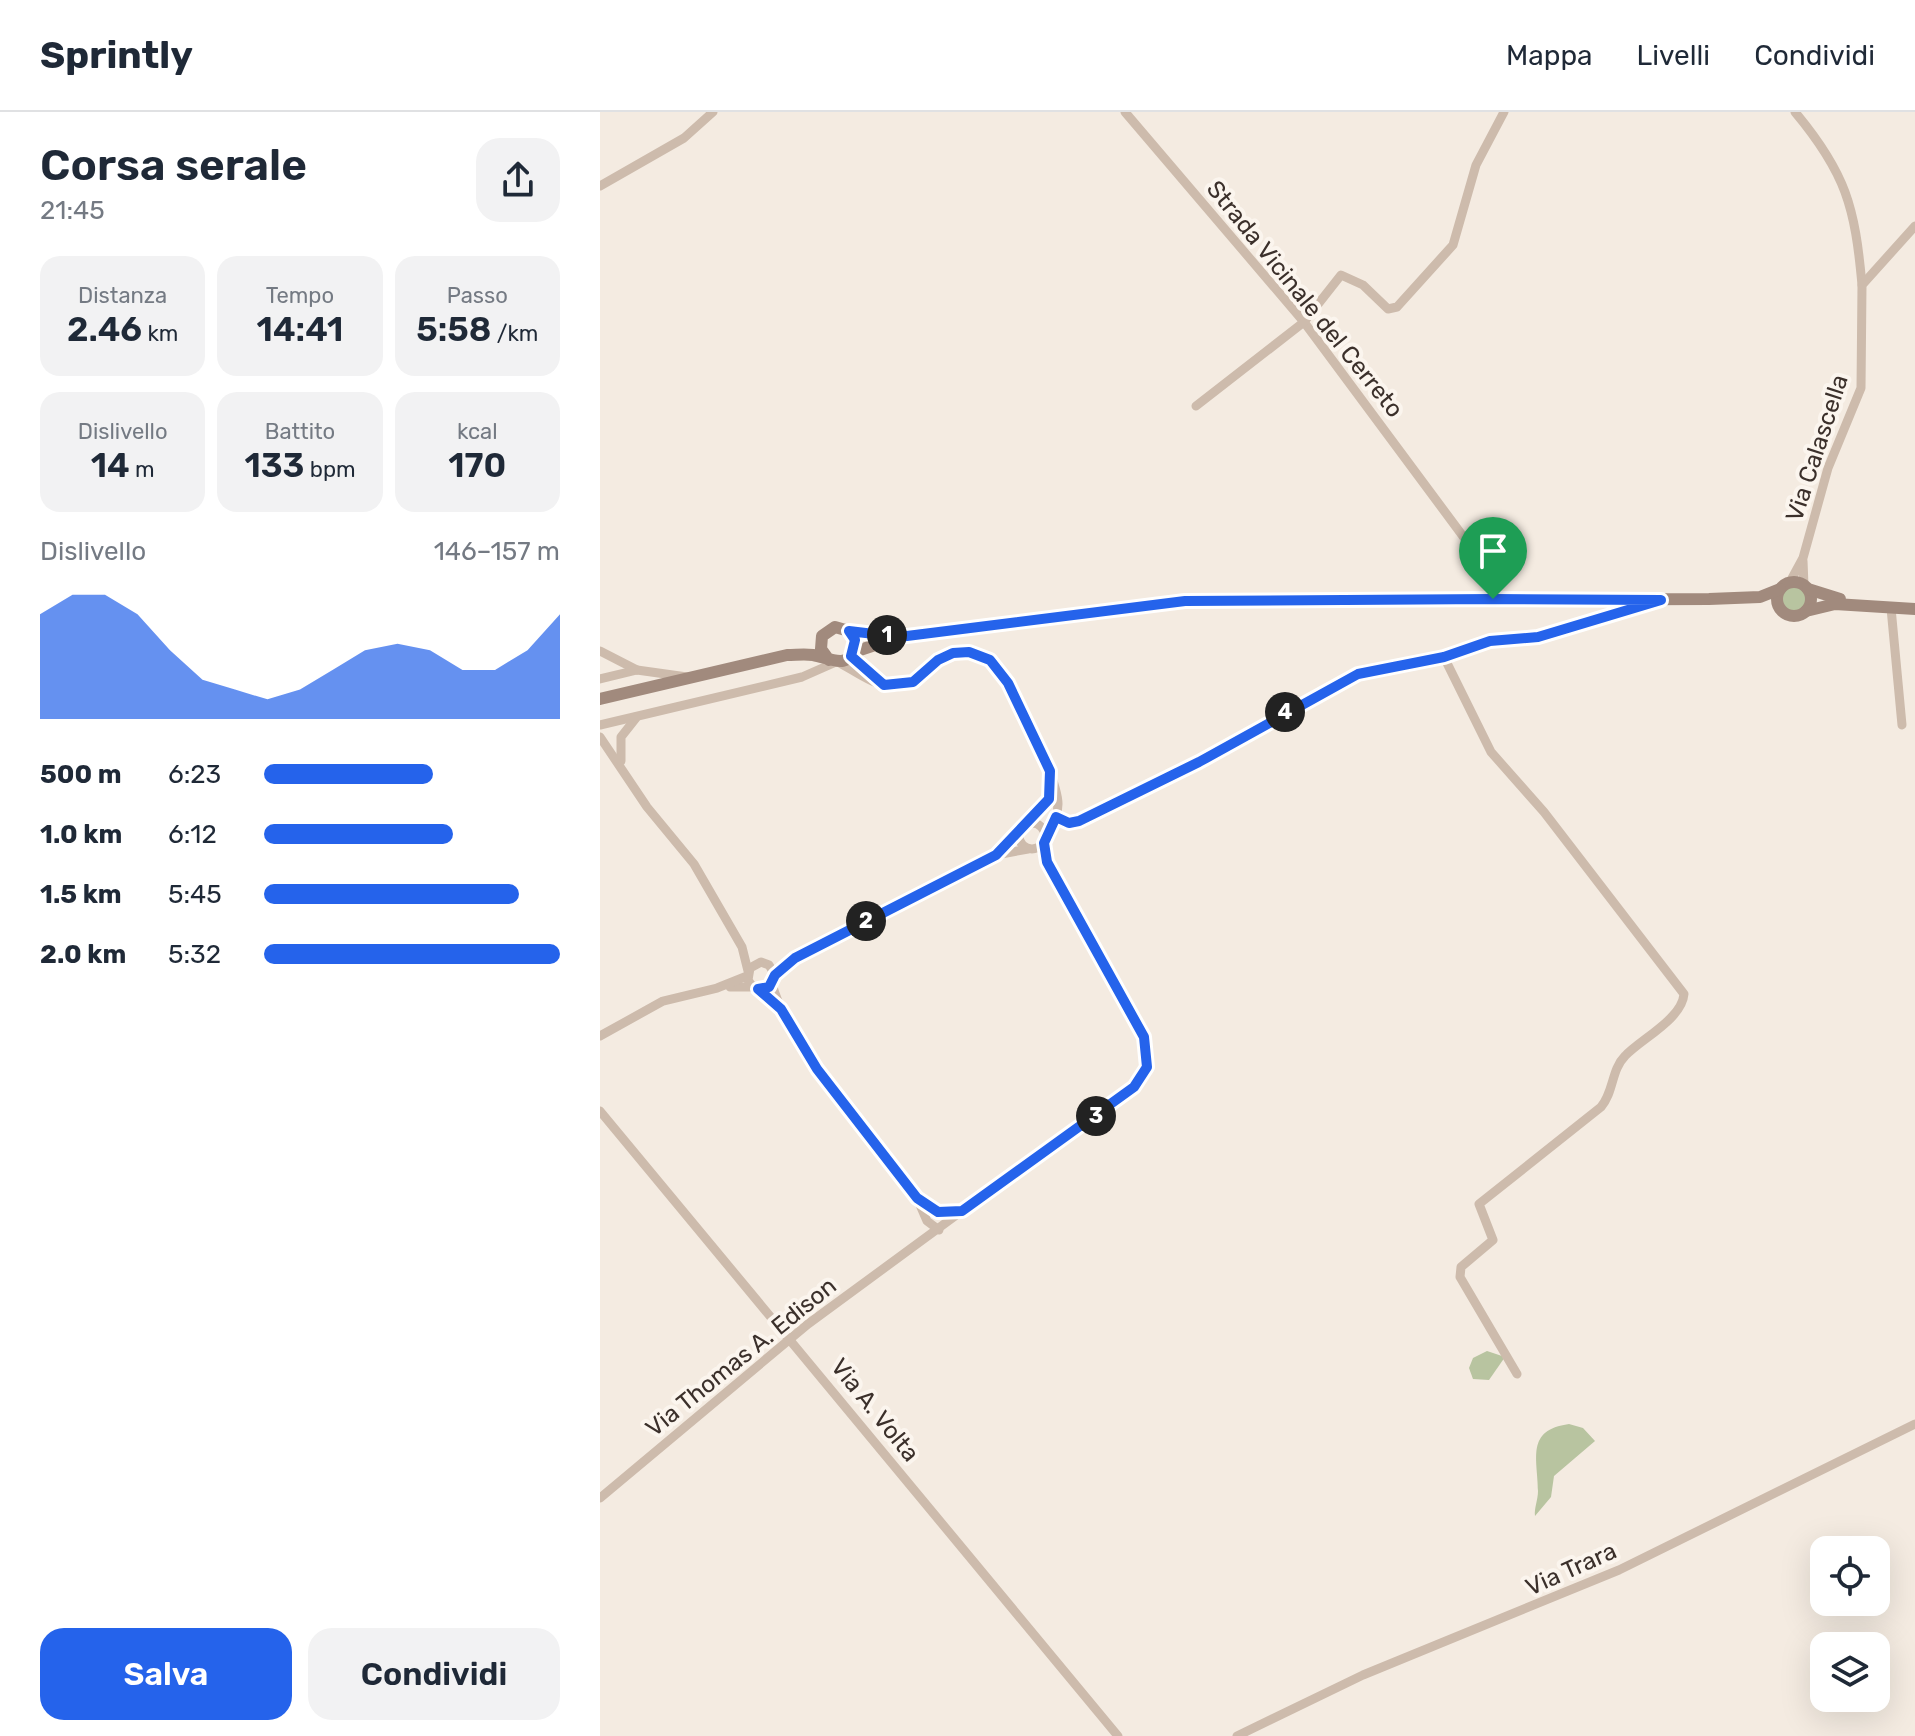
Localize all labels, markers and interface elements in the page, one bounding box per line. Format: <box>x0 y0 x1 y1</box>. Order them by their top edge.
text: Sprintly <box>40 32 193 78</box>
text: Mappa <box>1506 39 1593 72</box>
text: Livelli <box>1637 39 1710 72</box>
text: Condividi <box>1754 39 1875 72</box>
button: share <box>476 138 560 222</box>
text: Corsa serale <box>40 139 307 191</box>
street label: Strada Vicinale del Cerreto <box>1201 175 1409 423</box>
text: 21:45 <box>40 195 105 226</box>
text: Distanza <box>78 282 167 309</box>
text: Tempo <box>266 282 334 309</box>
text: Passo <box>447 282 508 309</box>
text: 2.46 <box>67 309 142 350</box>
text: 14:41 <box>257 309 343 350</box>
text: 5:58 <box>416 309 491 350</box>
text: km <box>142 320 178 347</box>
text: /km <box>491 320 538 347</box>
street label: Via Calascella <box>1780 371 1854 525</box>
text: Dislivello <box>78 418 168 445</box>
text: Battito <box>265 418 335 445</box>
text: kcal <box>457 418 498 445</box>
text: 14 <box>91 445 130 486</box>
text: 133 <box>244 445 304 486</box>
text: 170 <box>448 445 506 486</box>
text: m <box>130 456 155 483</box>
text: bpm <box>304 456 356 483</box>
pin <box>1459 517 1527 599</box>
icon: arrive <box>1471 529 1515 573</box>
text: Dislivello <box>40 536 146 567</box>
text: 146–157 m <box>434 536 560 567</box>
pin: 1 <box>867 615 907 655</box>
text: 1 <box>882 621 892 648</box>
pin: 4 <box>1265 692 1305 732</box>
text: 4 <box>1277 698 1293 725</box>
text: 500 m <box>40 759 122 790</box>
text: 6:23 <box>168 759 221 790</box>
text: 1.0 km <box>40 819 122 850</box>
text: 6:12 <box>168 819 217 850</box>
text: 1.5 km <box>40 879 122 910</box>
text: 5:45 <box>168 879 222 910</box>
pin: 2 <box>846 901 886 941</box>
text: 2 <box>859 907 873 934</box>
text: 2.0 km <box>40 939 126 970</box>
text: 5:32 <box>168 939 221 970</box>
pin: 3 <box>1076 1096 1116 1136</box>
text: 3 <box>1089 1102 1103 1129</box>
street label: Via Thomas A. Edison <box>640 1272 842 1442</box>
street label: Via A. Volta <box>825 1353 925 1467</box>
map controls <box>1810 1536 1890 1712</box>
button: locate <box>1810 1536 1890 1616</box>
street label: Via Trara <box>1521 1537 1621 1601</box>
button: Salva <box>40 1628 292 1720</box>
button: Condividi <box>308 1628 560 1720</box>
button: layers <box>1810 1632 1890 1712</box>

